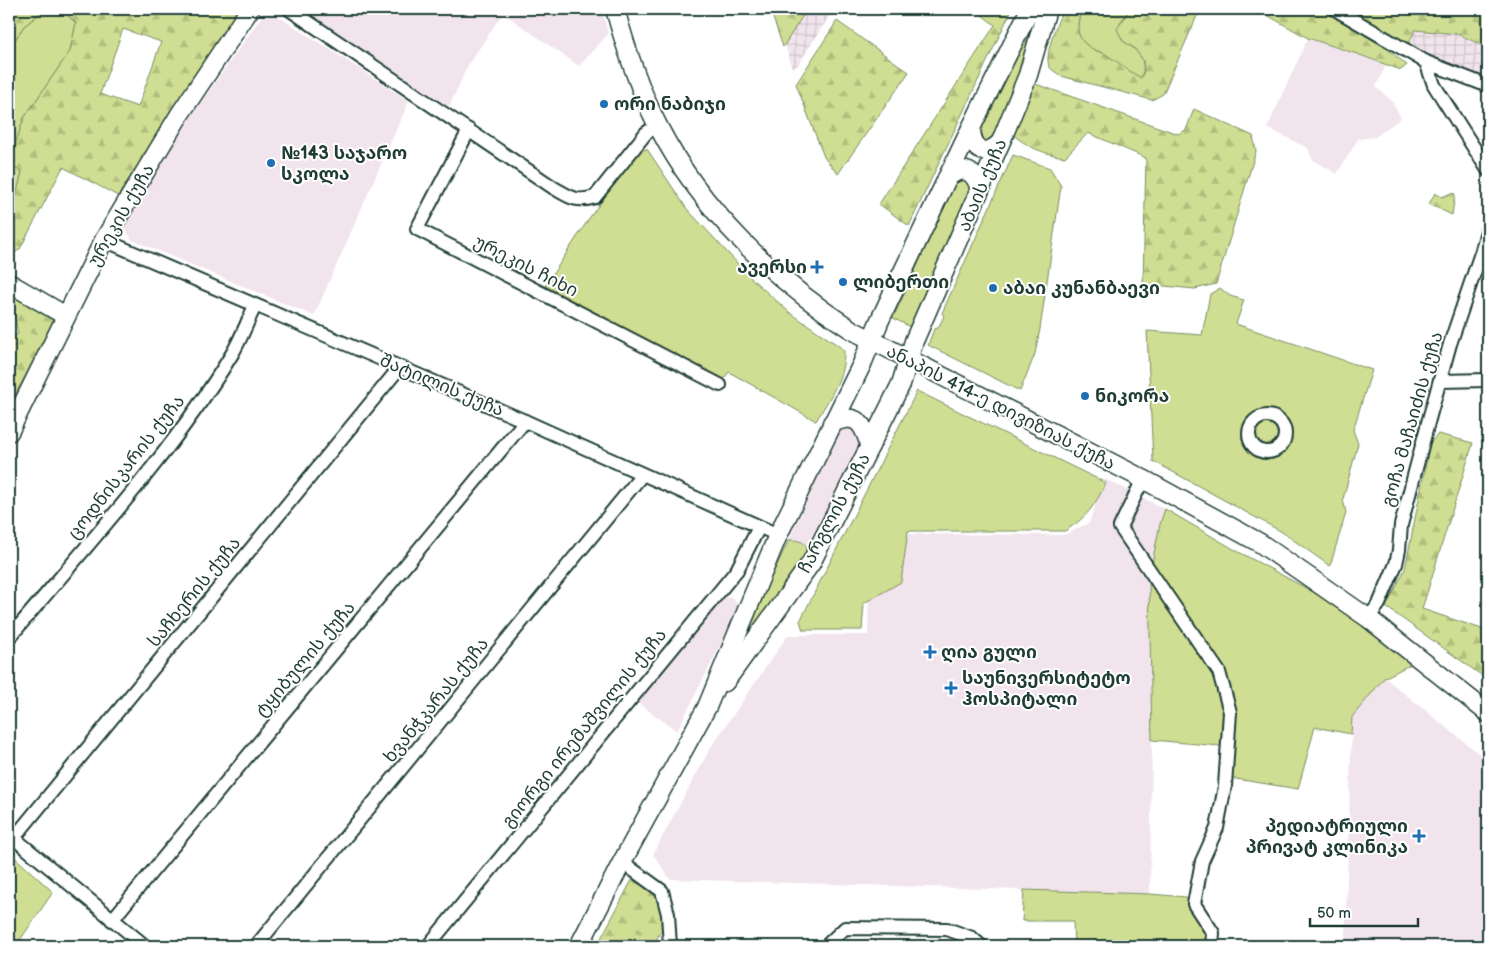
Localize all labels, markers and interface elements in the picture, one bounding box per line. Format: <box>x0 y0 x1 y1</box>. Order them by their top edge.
place label: ორი ნაბიჯი <box>614 94 726 115</box>
marker: ორი ნაბიჯი <box>598 98 610 110</box>
street label: აბაის ქუჩა <box>953 136 1011 235</box>
place label: №143 საჯარო სკოლა <box>281 143 407 185</box>
marker: №143 საჯარო სკოლა <box>265 157 277 169</box>
street label: ურეკის ქუჩა <box>84 161 159 270</box>
street label: ურეკის ჩიხი <box>470 231 581 302</box>
place label: ავერსი <box>737 257 807 278</box>
marker: ავერსი <box>811 261 823 273</box>
place label: ლიბერთი <box>853 272 949 293</box>
marker: ლიბერთი <box>837 276 849 288</box>
place label: აბაი კუნანბაევი <box>1003 278 1160 299</box>
marker: აბაი კუნანბაევი <box>987 282 999 294</box>
street label: გოჩა მაჩაიძის ქუჩა <box>1377 329 1448 509</box>
street label: ანაპის 414-ე დივიზიას ქუჩა <box>883 341 1119 474</box>
street label: შატილის ქუჩა <box>377 350 507 421</box>
place label: ნიკორა <box>1095 386 1169 407</box>
marker: ნიკორა <box>1079 390 1091 402</box>
street label: ცოდნისკარის ქუჩა <box>64 391 189 544</box>
street label: ჩარგლის ქუჩა <box>794 450 875 577</box>
street label: საჩხერის ქუჩა <box>144 533 245 652</box>
street label: ტყიბულის ქუჩა <box>251 597 360 721</box>
street label: გიორგი ირემაშვილის ქუჩა <box>498 625 671 832</box>
street label: ხვანჭკარას ქუჩა <box>380 634 493 767</box>
place label: ღია გული <box>941 642 1037 663</box>
marker: ღია გული <box>923 645 937 659</box>
place label: საუნივერსიტეტო ჰოსპიტალი <box>962 668 1131 710</box>
marker: საუნივერსიტეტო ჰოსპიტალი <box>944 681 958 695</box>
place label: პედიატრიული პრივატ კლინიკა <box>1246 816 1408 858</box>
marker: პედიატრიული პრივატ კლინიკა <box>1412 829 1426 843</box>
scale bar <box>1310 895 1417 927</box>
text: 50 m <box>1317 904 1351 923</box>

